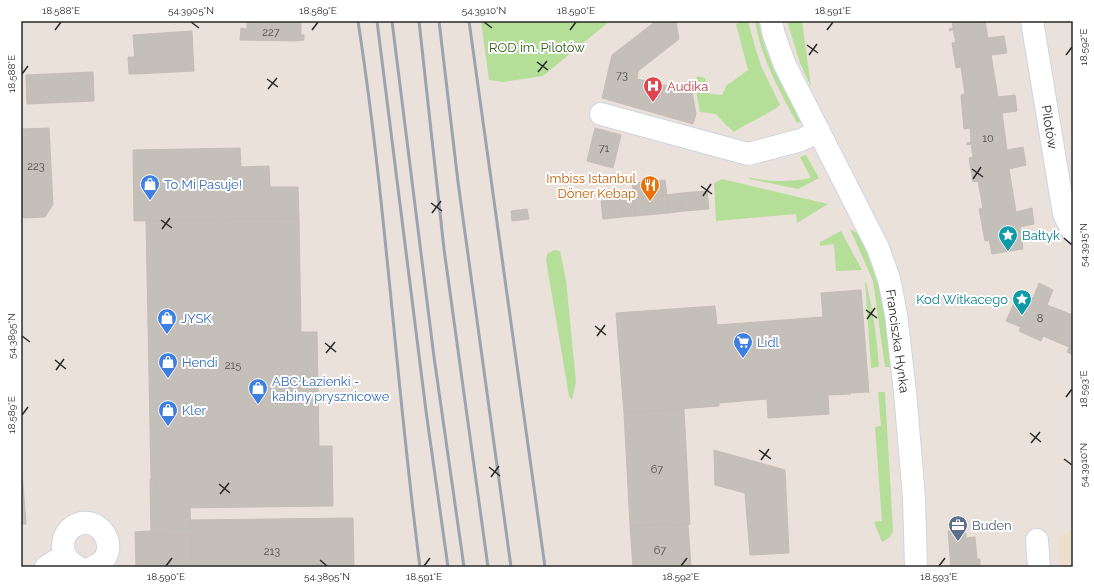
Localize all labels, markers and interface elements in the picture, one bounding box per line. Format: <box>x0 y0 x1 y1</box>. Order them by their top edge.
text: 18.588°E <box>42 5 80 16</box>
text: 54.3905°N <box>168 5 214 16</box>
text: 18.589°E <box>299 5 337 16</box>
text: 54.3910°N <box>462 5 506 16</box>
text: 18.590°E <box>557 5 595 16</box>
text: 18.591°E <box>815 5 851 16</box>
house number: 227 <box>262 26 280 39</box>
text: 18.592°E <box>1078 28 1089 66</box>
park label: ROD im. Pilotów <box>489 40 585 55</box>
text: 18.588°E <box>6 55 17 93</box>
house number: 73 <box>616 69 628 82</box>
hospital icon: Audika <box>642 75 664 103</box>
place label: Audika <box>667 79 708 94</box>
street label: Pilotów <box>1039 104 1060 151</box>
house number: 10 <box>982 132 994 145</box>
house number: 71 <box>599 142 610 155</box>
house number: 223 <box>27 160 45 173</box>
place label: Imbiss Istanbul Döner Kebap <box>546 171 636 201</box>
shop icon: To Mi Pasuje! <box>139 173 161 201</box>
restaurant icon: Imbiss Istanbul Döner Kebap <box>639 174 661 202</box>
place label: To Mi Pasuje! <box>164 177 242 192</box>
text: 54.3915°N <box>1078 223 1089 267</box>
place icon: Bałtyk <box>997 224 1019 252</box>
place label: Bałtyk <box>1022 228 1060 243</box>
street label: Franciszka Hynka <box>883 288 912 394</box>
place icon: Kod Witkacego <box>1011 288 1033 316</box>
place label: Kod Witkacego <box>916 292 1008 307</box>
shop icon: JYSK <box>156 307 178 335</box>
place label: JYSK <box>181 311 212 326</box>
house number: 8 <box>1037 312 1043 325</box>
text: 54.3895°N <box>6 313 17 359</box>
supermarket icon: Lidl <box>732 331 754 359</box>
place label: Lidl <box>757 335 779 350</box>
shop icon: Hendi <box>157 351 179 379</box>
place label: Hendi <box>182 355 218 370</box>
house number: 215 <box>225 359 241 372</box>
text: 18.593°E <box>1078 370 1089 408</box>
place label: ABC Łazienki - kabiny prysznicowe <box>272 374 390 404</box>
shop icon: ABC Łazienki - kabiny prysznicowe <box>247 377 269 405</box>
text: 18.589°E <box>6 396 17 434</box>
shop icon: Kler <box>157 399 179 427</box>
place label: Kler <box>182 403 207 418</box>
text: 54.3910°N <box>1078 443 1089 487</box>
house number: 67 <box>651 463 663 476</box>
office icon: Buden <box>947 514 969 542</box>
place label: Buden <box>972 518 1012 533</box>
house number: 67 <box>654 544 666 557</box>
house number: 213 <box>264 545 280 558</box>
text: 18.590°E <box>147 571 185 582</box>
text: 54.3895°N <box>304 571 350 582</box>
text: 18.591°E <box>406 571 442 582</box>
text: 18.592°E <box>662 571 700 582</box>
text: 18.593°E <box>920 571 958 582</box>

